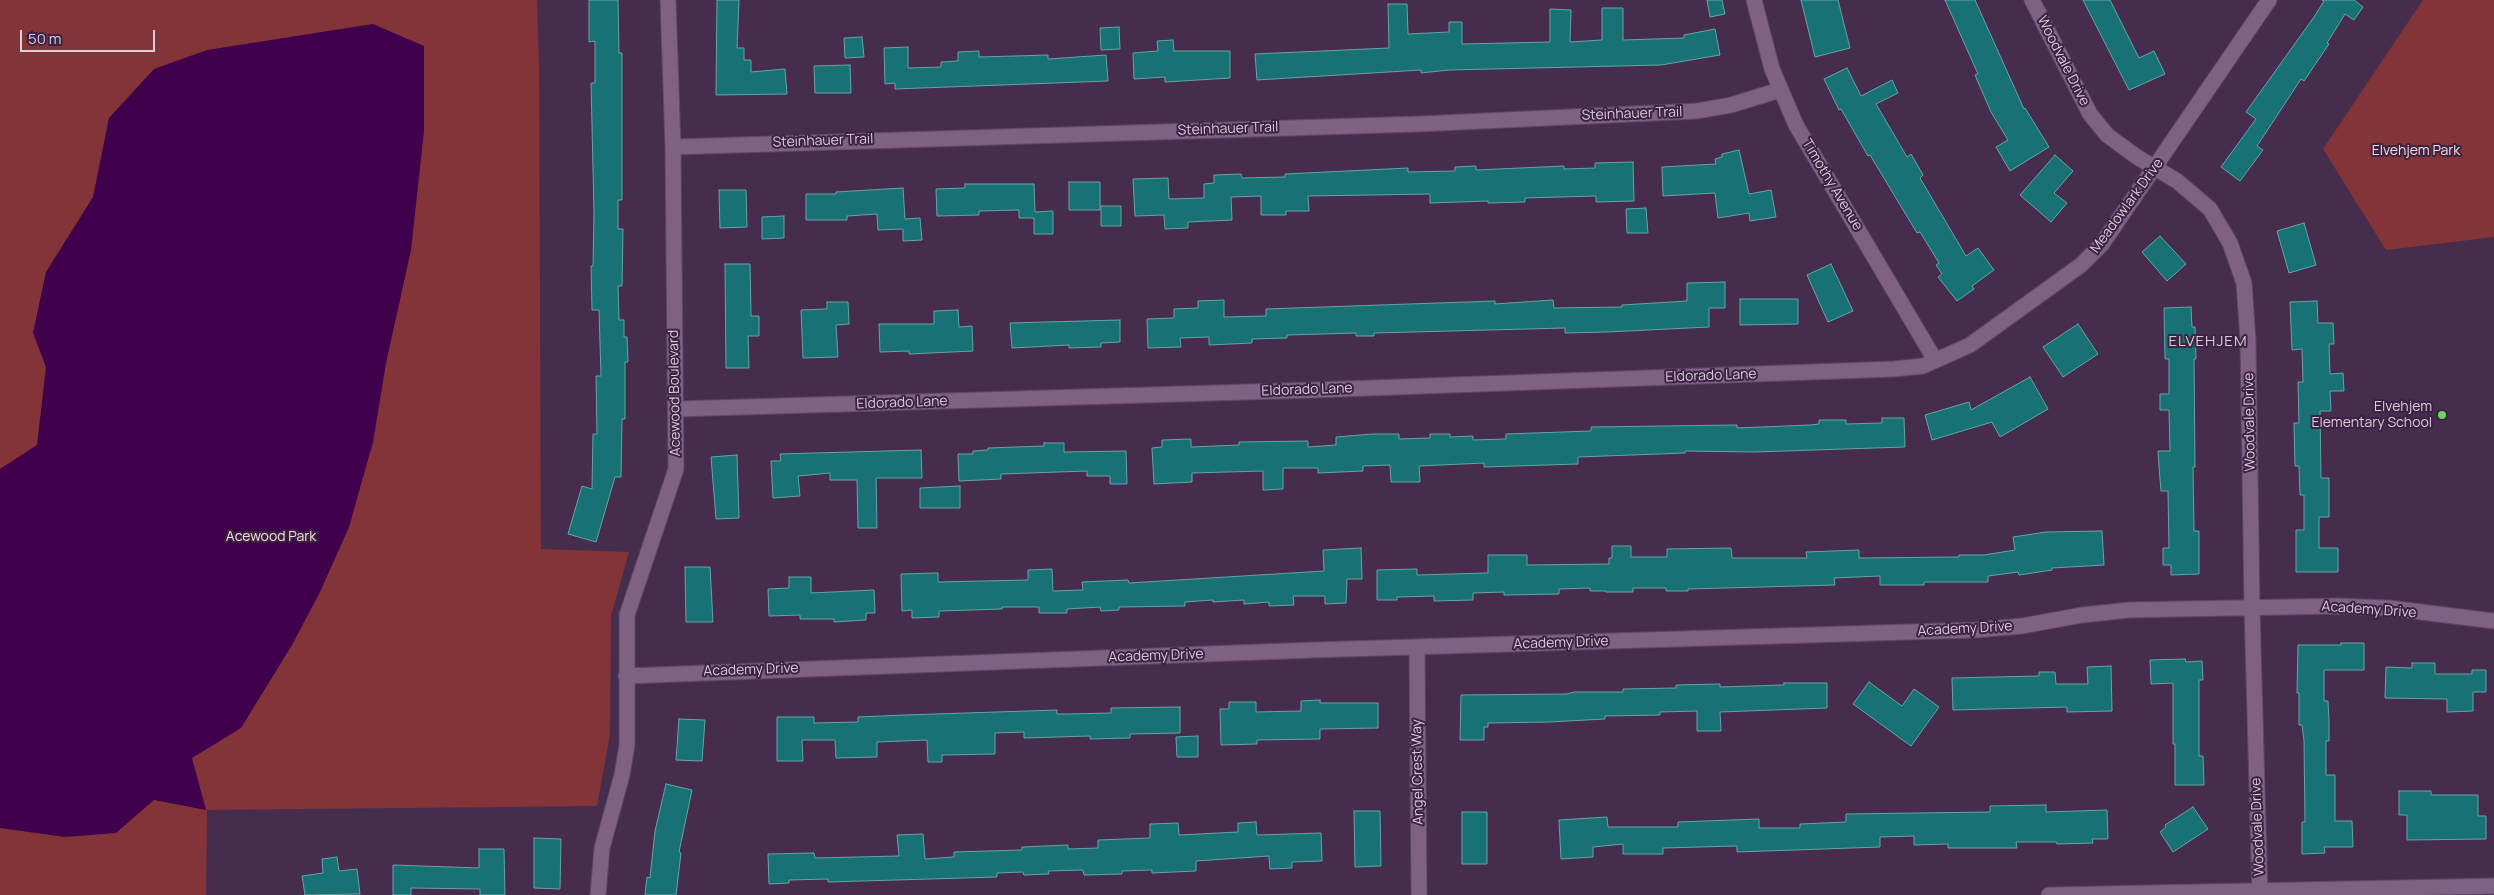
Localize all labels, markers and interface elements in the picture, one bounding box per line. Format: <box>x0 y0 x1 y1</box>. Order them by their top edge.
street label: Woodvale Drive <box>2033 13 2093 109</box>
scale bar <box>22 20 158 52</box>
text: 50 m <box>28 28 62 49</box>
street label: Steinhauer Trail <box>1581 104 1683 124</box>
street label: Steinhauer Trail <box>1177 119 1279 139</box>
street label: Steinhauer Trail <box>772 131 874 151</box>
street label: Timothy Avenue <box>1798 136 1866 234</box>
park label: Elvehjem Park <box>2372 143 2460 159</box>
street label: Meadowlark Drive <box>2087 155 2167 257</box>
street label: Acewood Boulevard <box>665 330 685 456</box>
district label: ELVEHJEM <box>2168 333 2248 351</box>
street label: Eldorado Lane <box>1665 366 1757 386</box>
street label: Woodvale Drive <box>2241 373 2259 471</box>
street label: Eldorado Lane <box>1261 380 1353 400</box>
street label: Eldorado Lane <box>856 393 948 413</box>
place label: Elvehjem Elementary School <box>2312 399 2432 432</box>
marker: Elvehjem Elementary School <box>2436 409 2448 421</box>
park label: Acewood Park <box>226 529 316 545</box>
street label: Academy Drive <box>2321 598 2417 622</box>
street label: Academy Drive <box>1917 618 2013 640</box>
street label: Academy Drive <box>1513 633 1609 653</box>
street label: Academy Drive <box>1108 646 1204 666</box>
street label: Academy Drive <box>703 660 799 680</box>
street label: Angel Crest Way <box>1409 719 1427 825</box>
street label: Woodvale Drive <box>2248 777 2268 877</box>

